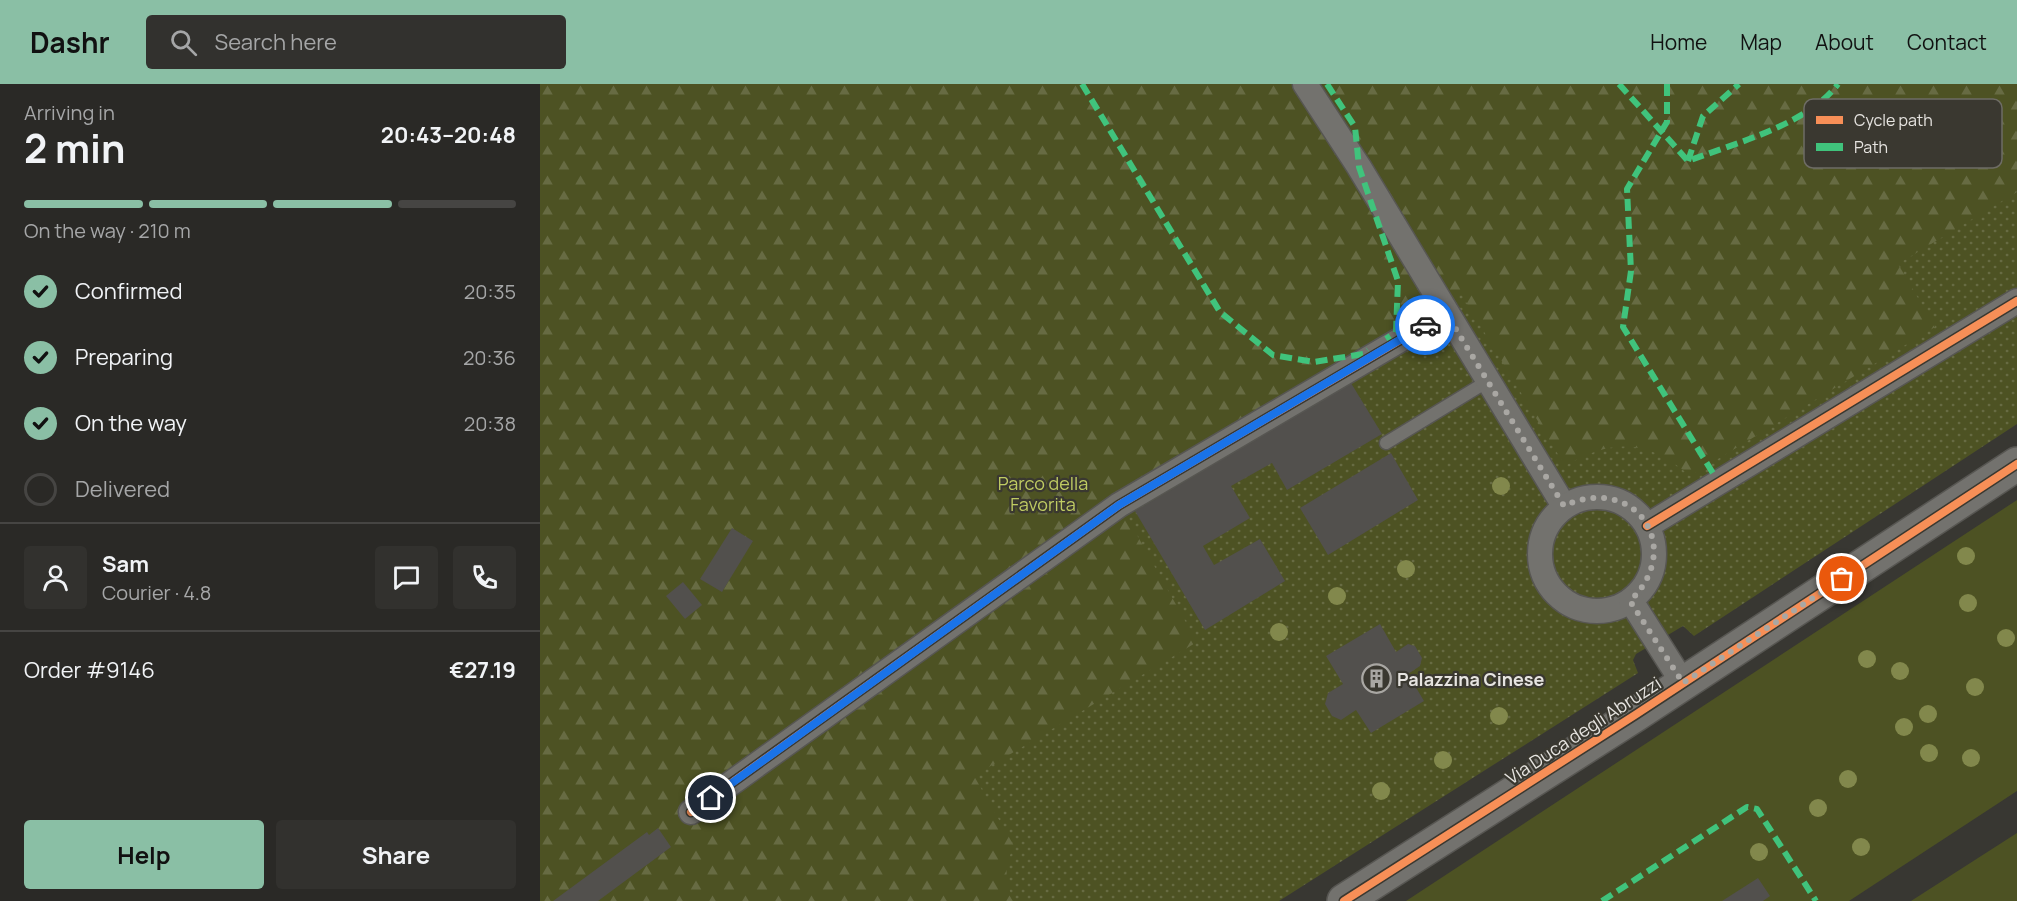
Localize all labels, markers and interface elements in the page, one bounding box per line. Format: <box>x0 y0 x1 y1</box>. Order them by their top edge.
search box <box>146 15 566 69</box>
text: Dashr <box>30 23 110 61</box>
icon: search <box>167 26 200 59</box>
text: Search here <box>215 27 337 57</box>
text: Home <box>1650 28 1707 56</box>
text: Map <box>1740 28 1782 56</box>
text: About <box>1815 28 1874 56</box>
text: Contact <box>1907 28 1987 56</box>
text: Arriving in <box>24 99 115 126</box>
legend <box>1804 99 2002 168</box>
text: Cycle path <box>1854 109 1933 131</box>
text: 20:43–20:48 <box>381 120 516 150</box>
text: 2 min <box>24 121 125 175</box>
text: Path <box>1854 136 1888 158</box>
text: On the way · 210 m <box>24 217 191 244</box>
icon: check <box>24 275 57 308</box>
text: Confirmed <box>75 276 183 306</box>
text: 20:35 <box>464 278 516 305</box>
courier <box>1395 295 1455 355</box>
icon: car <box>1409 309 1442 342</box>
icon: check <box>24 341 57 374</box>
text: Preparing <box>75 342 173 372</box>
text: 20:36 <box>463 344 516 371</box>
icon: check <box>24 407 57 440</box>
text: On the way <box>75 408 187 438</box>
text: 20:38 <box>464 410 516 437</box>
park label: Parco della Favorita <box>998 471 1088 516</box>
text: Delivered <box>75 474 170 504</box>
button: person <box>24 546 87 609</box>
button: chat <box>375 546 438 609</box>
button: phone <box>453 546 516 609</box>
text: Sam <box>102 549 149 579</box>
pin <box>1816 553 1867 604</box>
icon: bag <box>1825 562 1858 595</box>
text: Courier · 4.8 <box>102 579 211 606</box>
text: Order #9146 <box>24 655 155 685</box>
text: €27.19 <box>449 655 516 685</box>
building icon: Palazzina Cinese <box>1360 663 1392 695</box>
place label: Palazzina Cinese <box>1397 667 1545 691</box>
street label: Via Duca degli Abruzzi <box>1501 671 1665 789</box>
pin <box>685 772 736 823</box>
icon: home <box>694 781 727 814</box>
button: Help <box>24 820 264 889</box>
button: Share <box>276 820 516 889</box>

